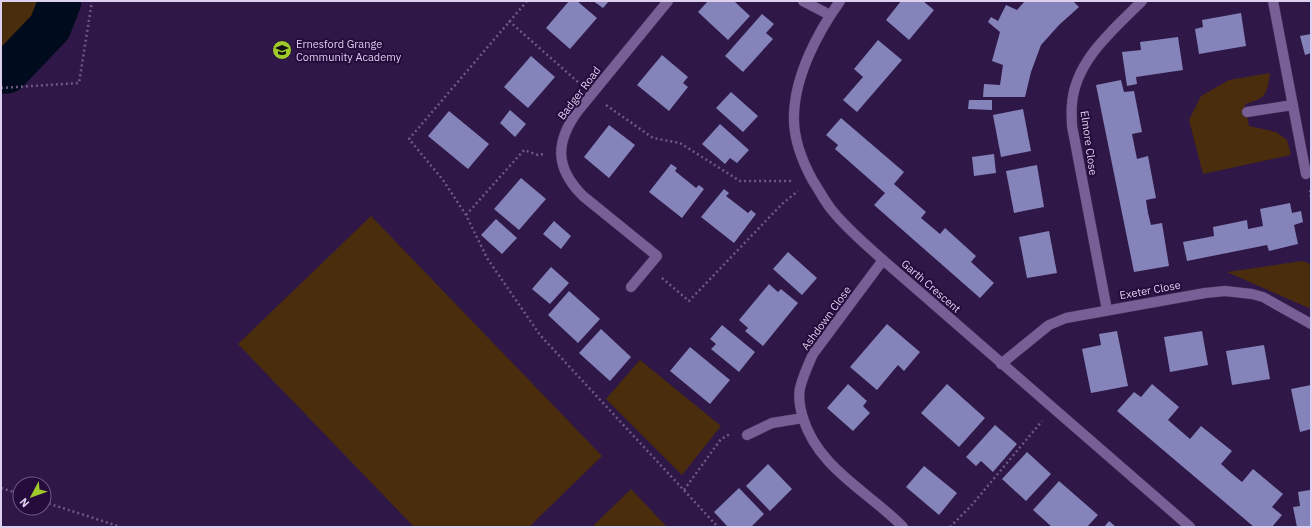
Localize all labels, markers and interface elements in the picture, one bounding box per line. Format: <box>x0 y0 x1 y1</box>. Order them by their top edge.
place label: Ernesford Grange Community Academy <box>296 37 402 64</box>
school or university icon: Ernesford Grange Community Academy <box>271 39 293 61</box>
street label: Badger Road <box>554 64 604 122</box>
street label: Elmore Close <box>1078 110 1100 176</box>
street label: Garth Crescent <box>898 256 964 316</box>
street label: Exeter Close <box>1118 278 1182 302</box>
street label: Ashdown Close <box>798 283 854 353</box>
north arrow <box>12 476 52 516</box>
text: N <box>17 495 32 510</box>

